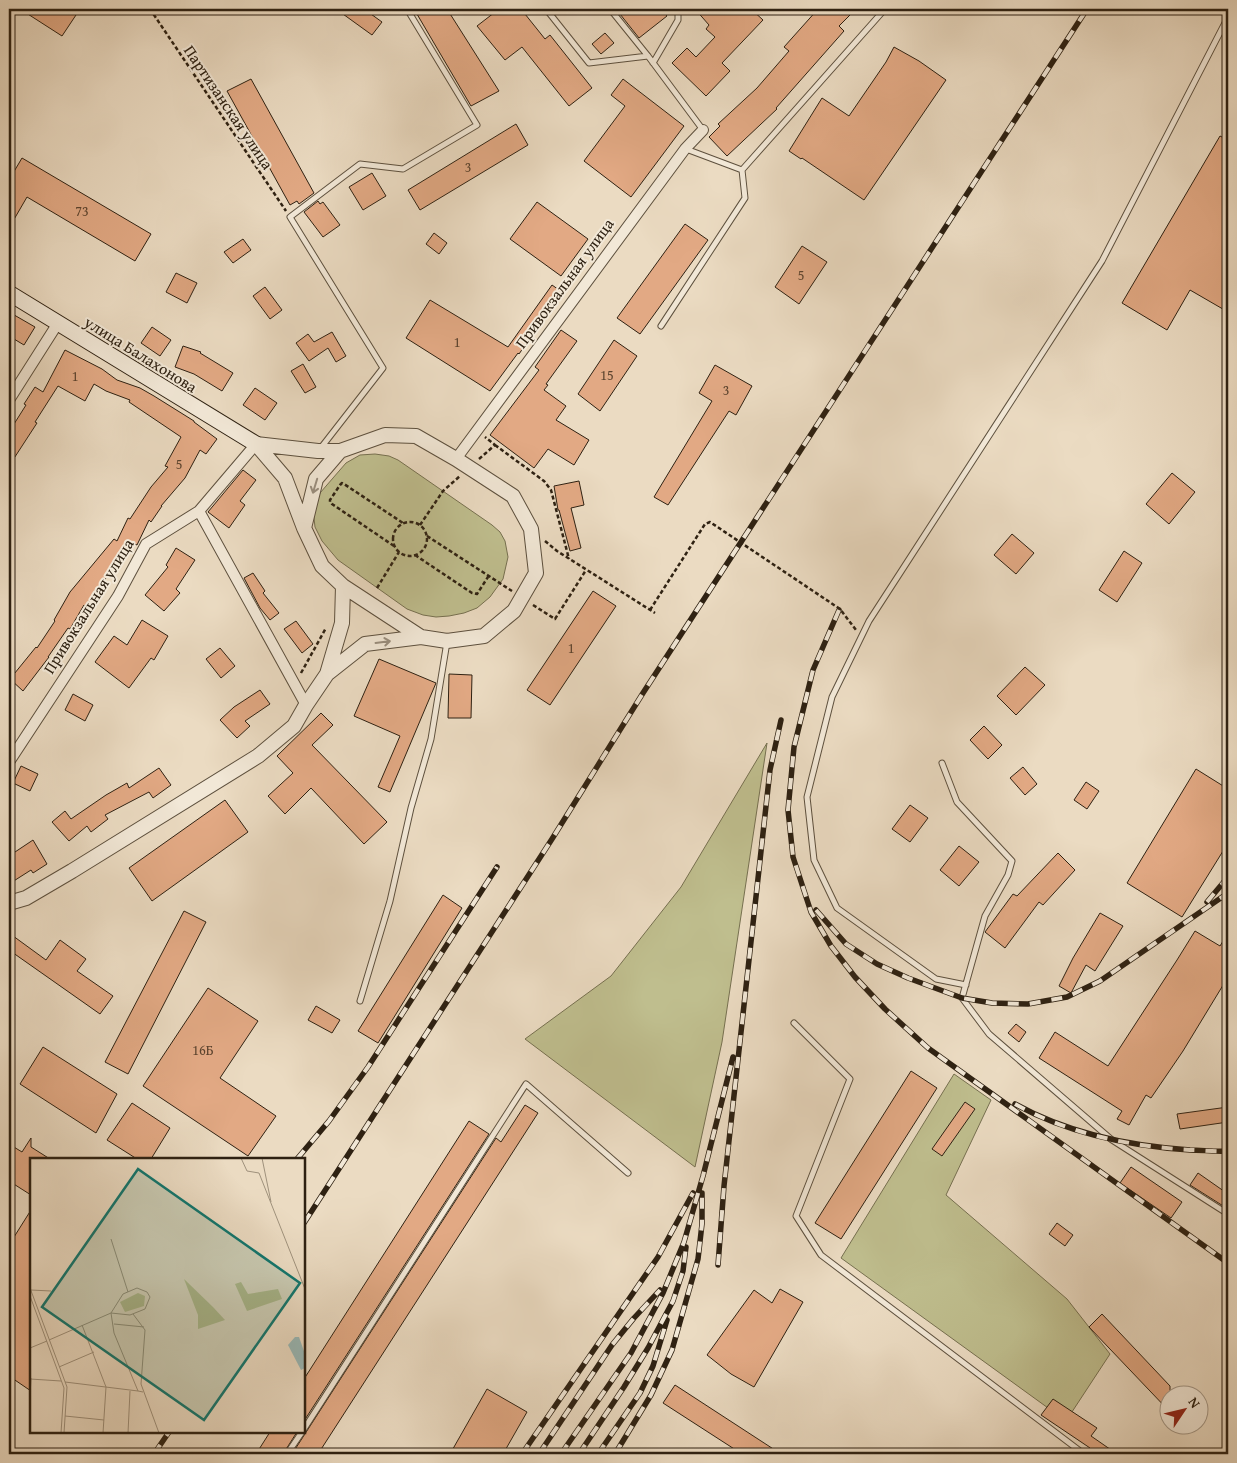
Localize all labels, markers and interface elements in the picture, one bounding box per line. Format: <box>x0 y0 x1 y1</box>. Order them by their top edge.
street label: Партизанская улица <box>178 40 280 174</box>
house number: 3 <box>465 157 471 177</box>
house number: 73 <box>75 201 89 221</box>
street label: Привокзальная улица <box>509 213 620 353</box>
house number: 5 <box>798 265 804 285</box>
street label: улица Балахонова <box>79 309 202 399</box>
house number: 1 <box>454 332 460 352</box>
house number: 15 <box>600 365 614 385</box>
house number: 1 <box>72 366 78 386</box>
house number: 3 <box>723 380 729 400</box>
house number: 5 <box>176 454 182 474</box>
one-way arrow <box>310 477 320 493</box>
street label: Привокзальная улица <box>37 533 140 678</box>
one-way arrow <box>375 637 391 647</box>
house number: 1 <box>568 638 574 658</box>
house number: 16Б <box>192 1040 214 1060</box>
inset map <box>30 1158 305 1433</box>
north arrow <box>1160 1386 1210 1436</box>
text: N <box>1184 1393 1206 1413</box>

